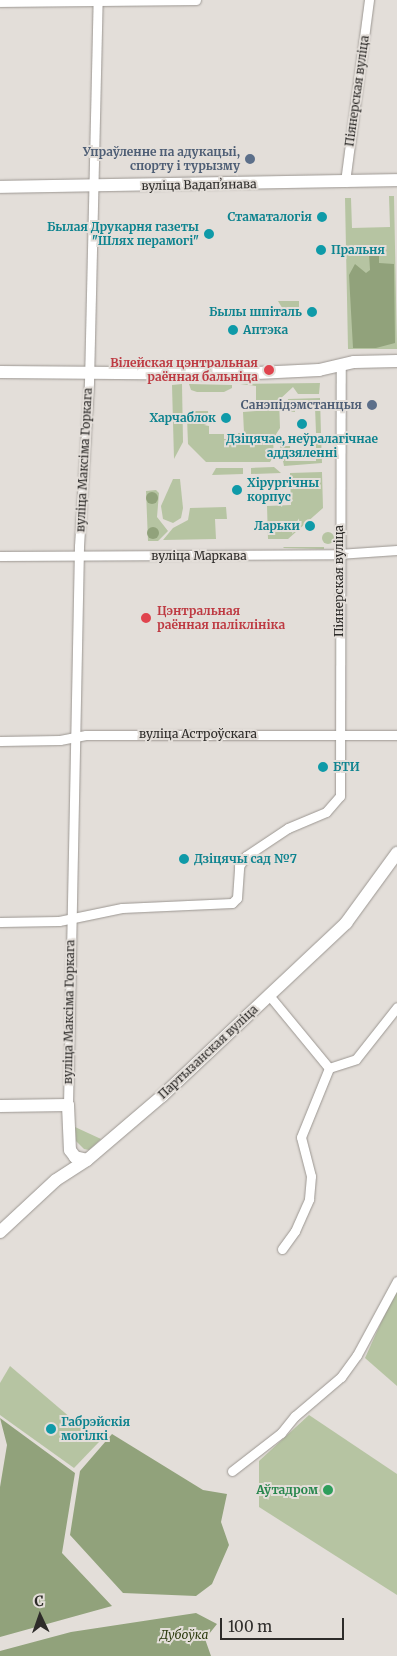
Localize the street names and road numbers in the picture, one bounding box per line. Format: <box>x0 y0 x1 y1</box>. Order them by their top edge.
street label: Піянерская вуліца <box>342 34 372 148</box>
street label: вуліца Вадапʼянава <box>141 177 257 193</box>
street label: вуліца Максіма Горкага <box>73 388 95 532</box>
street label: Піянерская вуліца <box>332 525 346 637</box>
street label: вуліца Маркава <box>151 549 247 563</box>
street label: вуліца Астроўскага <box>139 727 257 741</box>
street label: вуліца Максіма Горкага <box>61 940 77 1084</box>
street label: Партызанская вуліца <box>155 1002 261 1102</box>

